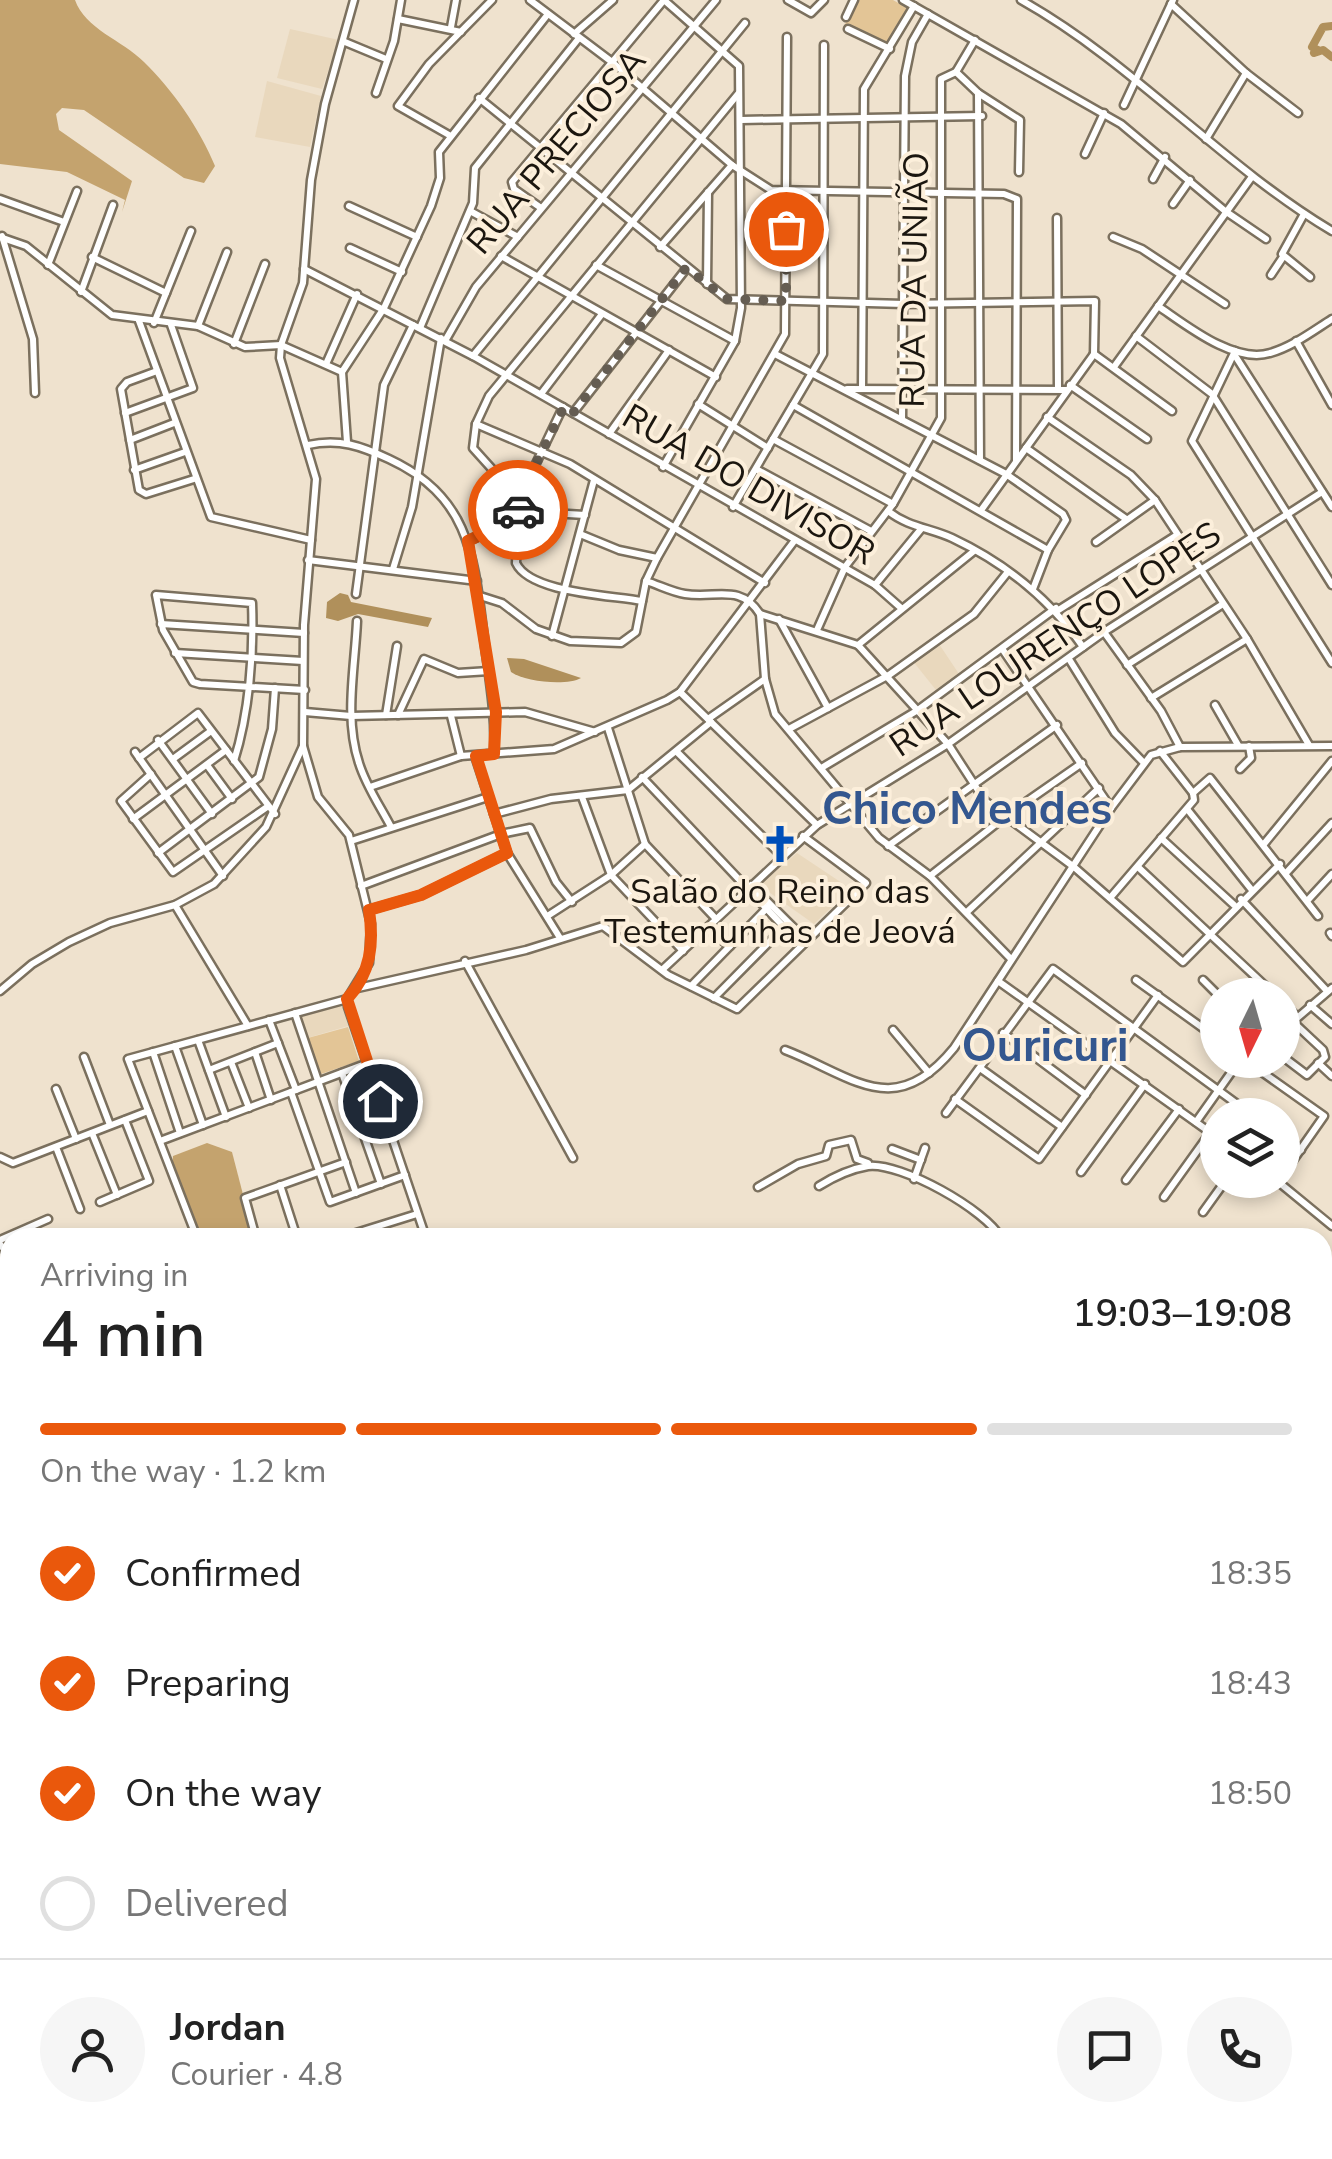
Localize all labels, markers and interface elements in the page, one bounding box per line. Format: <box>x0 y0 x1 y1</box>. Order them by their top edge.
street label: RUA PRECIOSA <box>456 38 656 264</box>
street label: RUA DA UNIÃO <box>889 152 940 408</box>
pin <box>744 187 829 272</box>
icon: bag <box>759 202 814 257</box>
street label: RUA DO DIVISOR <box>614 393 884 576</box>
courier <box>468 460 568 560</box>
icon: car <box>491 483 546 538</box>
street label: RUA LOURENÇO LOPES <box>880 511 1230 768</box>
district label: Chico Mendes <box>822 779 1112 840</box>
church icon: Salão do Reino das Testemunhas de Jeová <box>759 823 801 865</box>
place label: Salão do Reino das Testemunhas de Jeová <box>604 868 956 955</box>
north arrow <box>1200 978 1300 1078</box>
map controls <box>1200 978 1300 1198</box>
district label: Ouricuri <box>962 1016 1128 1077</box>
pin <box>338 1059 423 1144</box>
icon: home <box>353 1074 408 1129</box>
button: layers <box>1200 1098 1300 1198</box>
text: Arriving in <box>40 1254 188 1297</box>
text: 19:03–19:08 <box>1073 1288 1292 1339</box>
text: 4 min <box>40 1290 206 1379</box>
text: On the way · 1.2 km <box>40 1450 326 1493</box>
icon: check <box>40 1546 95 1601</box>
text: Confirmed <box>125 1548 302 1599</box>
text: 18:35 <box>1208 1552 1292 1595</box>
icon: check <box>40 1656 95 1711</box>
text: Preparing <box>125 1658 291 1709</box>
text: 18:43 <box>1208 1662 1292 1705</box>
icon: check <box>40 1766 95 1821</box>
text: On the way <box>125 1768 321 1819</box>
text: 18:50 <box>1208 1772 1292 1815</box>
text: Delivered <box>125 1878 289 1929</box>
button: person <box>40 1997 145 2102</box>
button: chat <box>1057 1997 1162 2102</box>
button: phone <box>1187 1997 1292 2102</box>
text: Jordan <box>170 2002 286 2053</box>
text: Courier · 4.8 <box>170 2053 343 2096</box>

